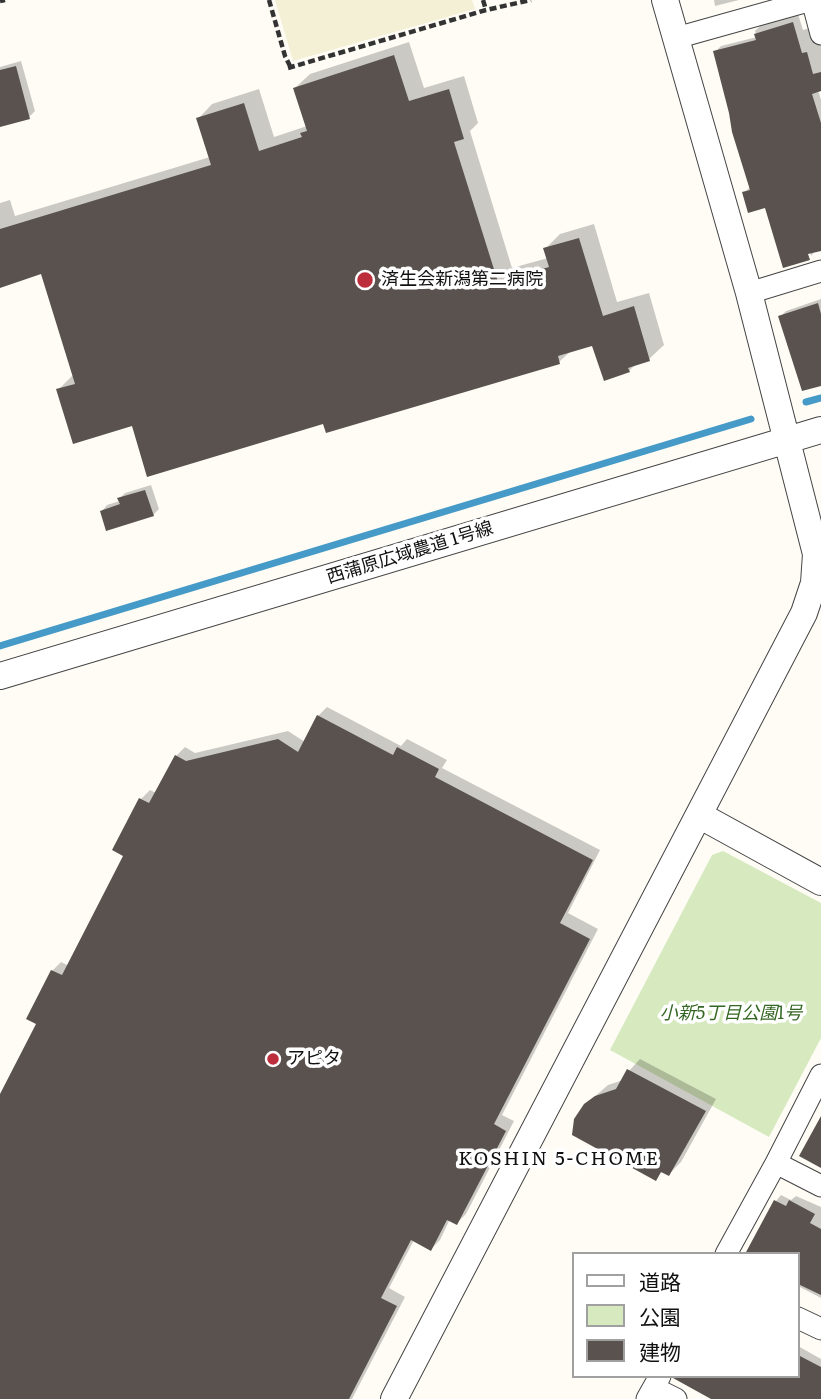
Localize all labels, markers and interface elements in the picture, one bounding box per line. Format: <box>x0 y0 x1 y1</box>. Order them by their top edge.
place label: 済生会新潟第二病院 <box>381 269 543 291</box>
marker: 済生会新潟第二病院 <box>355 270 375 290</box>
street label: 西蒲原広域農道 1号線 <box>324 517 496 589</box>
park label: 小新5丁目公園1号 <box>660 1003 802 1025</box>
place label: アピタ <box>287 1048 341 1070</box>
marker: アピタ <box>265 1051 281 1067</box>
district label: KOSHIN 5-CHOME <box>460 1148 658 1170</box>
legend <box>572 1252 800 1378</box>
text: 道路 <box>639 1265 681 1296</box>
text: 公園 <box>639 1300 681 1331</box>
text: 建物 <box>639 1335 681 1366</box>

